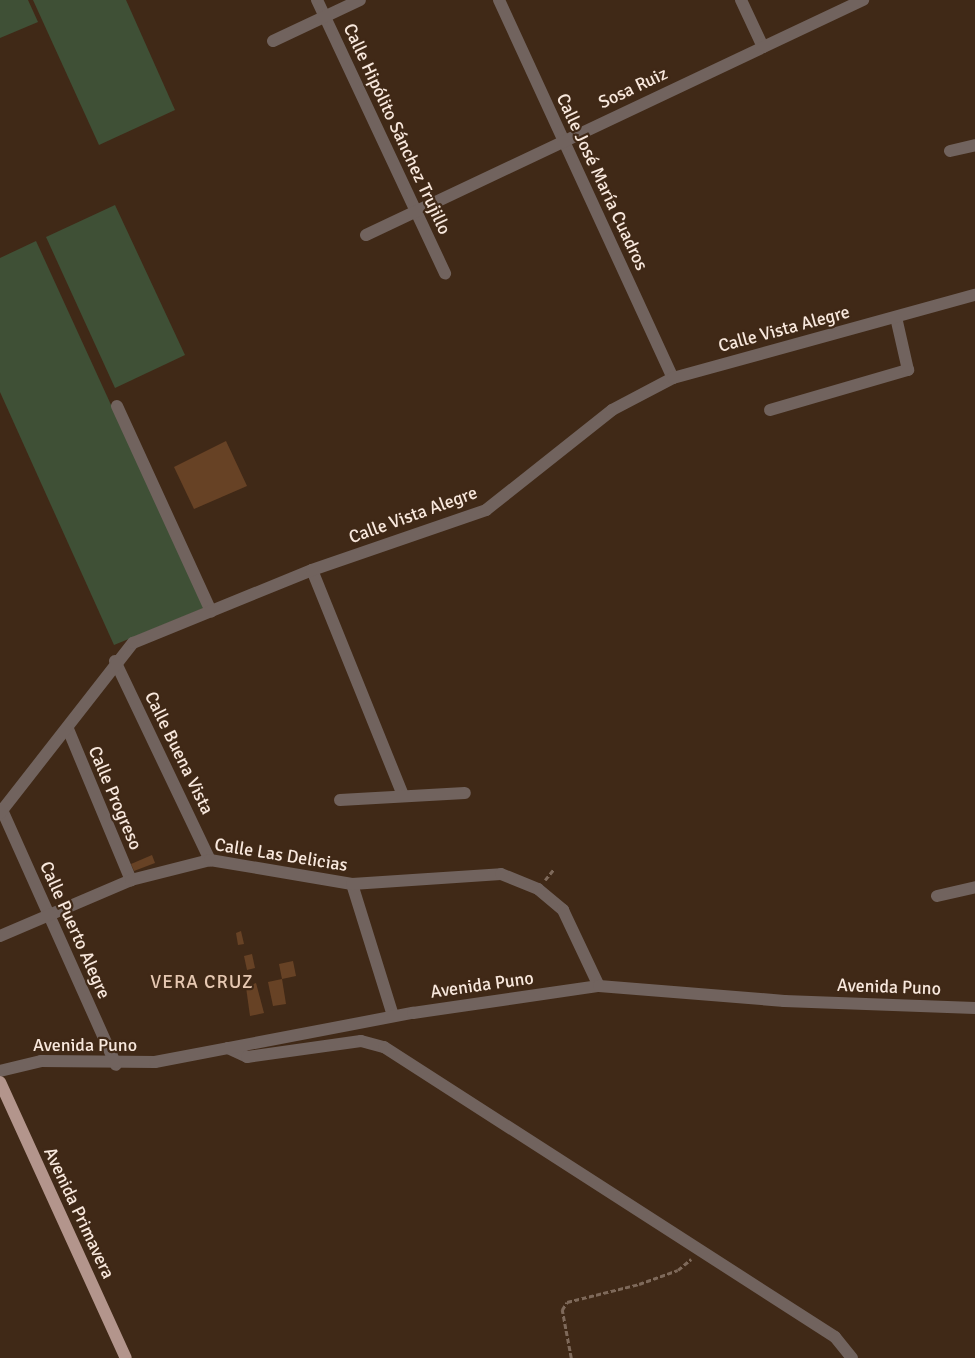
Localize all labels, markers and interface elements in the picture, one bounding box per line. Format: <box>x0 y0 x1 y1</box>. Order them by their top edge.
street label: Calle Hipólito Sánchez Trujillo <box>339 20 455 238</box>
street label: Sosa Ruiz <box>595 63 671 113</box>
street label: Calle José María Cuadros <box>552 90 652 274</box>
street label: Calle Vista Alegre <box>716 301 852 357</box>
street label: Calle Vista Alegre <box>346 482 480 548</box>
street label: Calle Buena Vista <box>140 688 218 818</box>
street label: Calle Progreso <box>83 743 147 853</box>
street label: Calle Las Delicias <box>213 834 349 876</box>
street label: Calle Puerto Alegre <box>35 858 115 1002</box>
street label: Avenida Puno <box>429 967 535 1003</box>
district label: VERA CRUZ <box>149 972 255 994</box>
street label: Avenida Puno <box>837 974 941 1000</box>
street label: Avenida Puno <box>33 1034 137 1056</box>
street label: Avenida Primavera <box>39 1144 119 1282</box>

